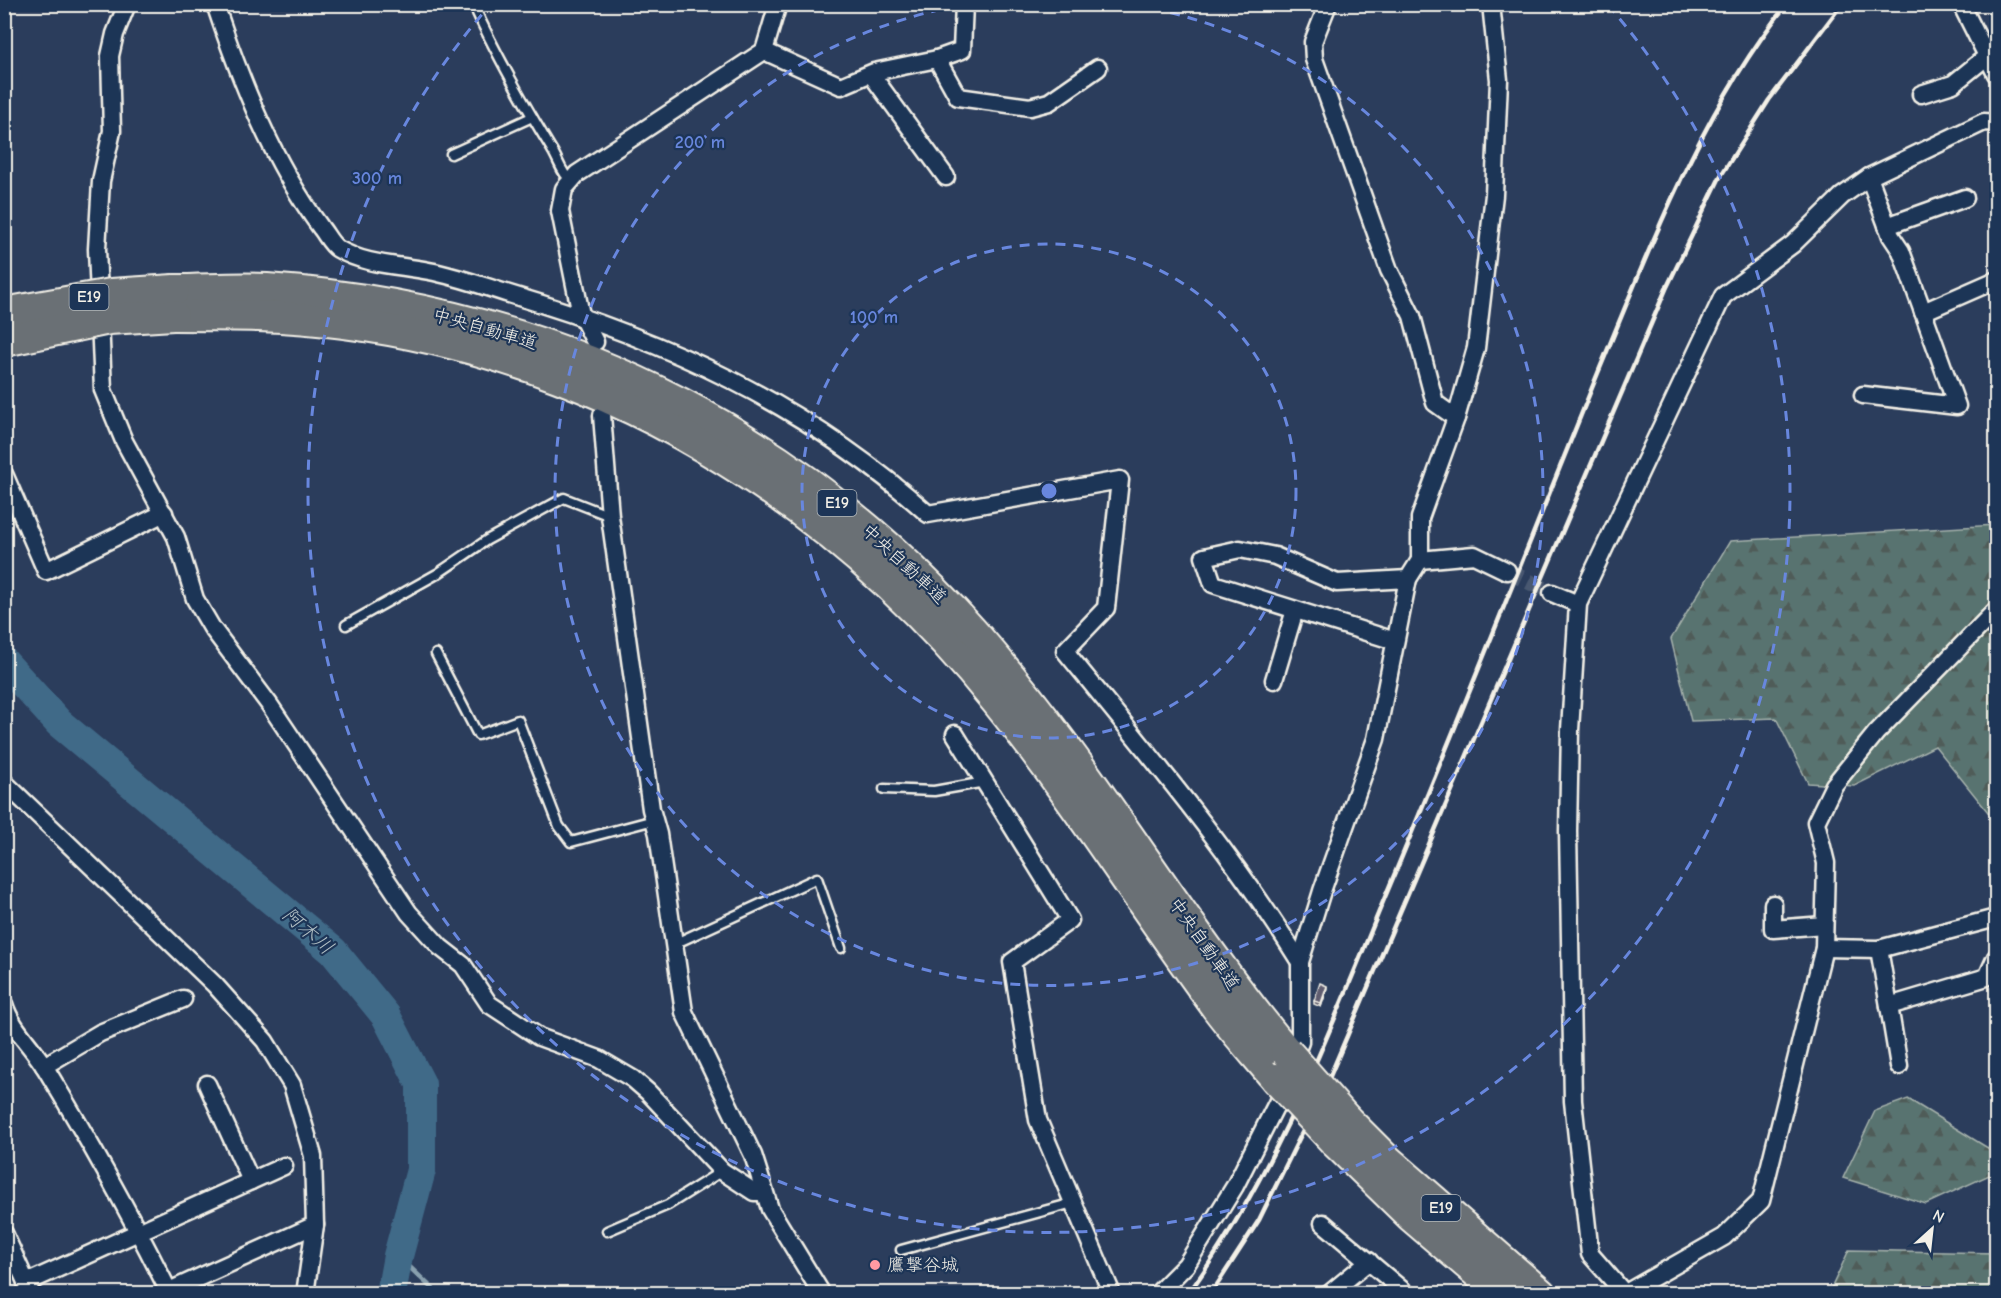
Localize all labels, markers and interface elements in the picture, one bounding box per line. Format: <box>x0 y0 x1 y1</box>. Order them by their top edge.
text: 200 m <box>675 132 725 153</box>
text: 300 m <box>352 168 402 189</box>
road number: E19 <box>70 284 109 310</box>
street label: 中央自動車道 <box>430 304 540 354</box>
text: 100 m <box>850 307 898 328</box>
centre of rings <box>1039 481 1059 501</box>
road number: E19 <box>818 490 856 516</box>
street label: 中央自動車道 <box>857 519 951 609</box>
street label: 中央自動車道 <box>1164 894 1244 994</box>
water label: 阿木川 <box>278 903 338 959</box>
road number: E19 <box>1422 1195 1460 1221</box>
north arrow <box>1902 1199 1962 1259</box>
text: N <box>1930 1206 1947 1227</box>
place label: 鷹撃谷城 <box>887 1255 959 1276</box>
marker: 鷹撃谷城 <box>868 1258 882 1272</box>

